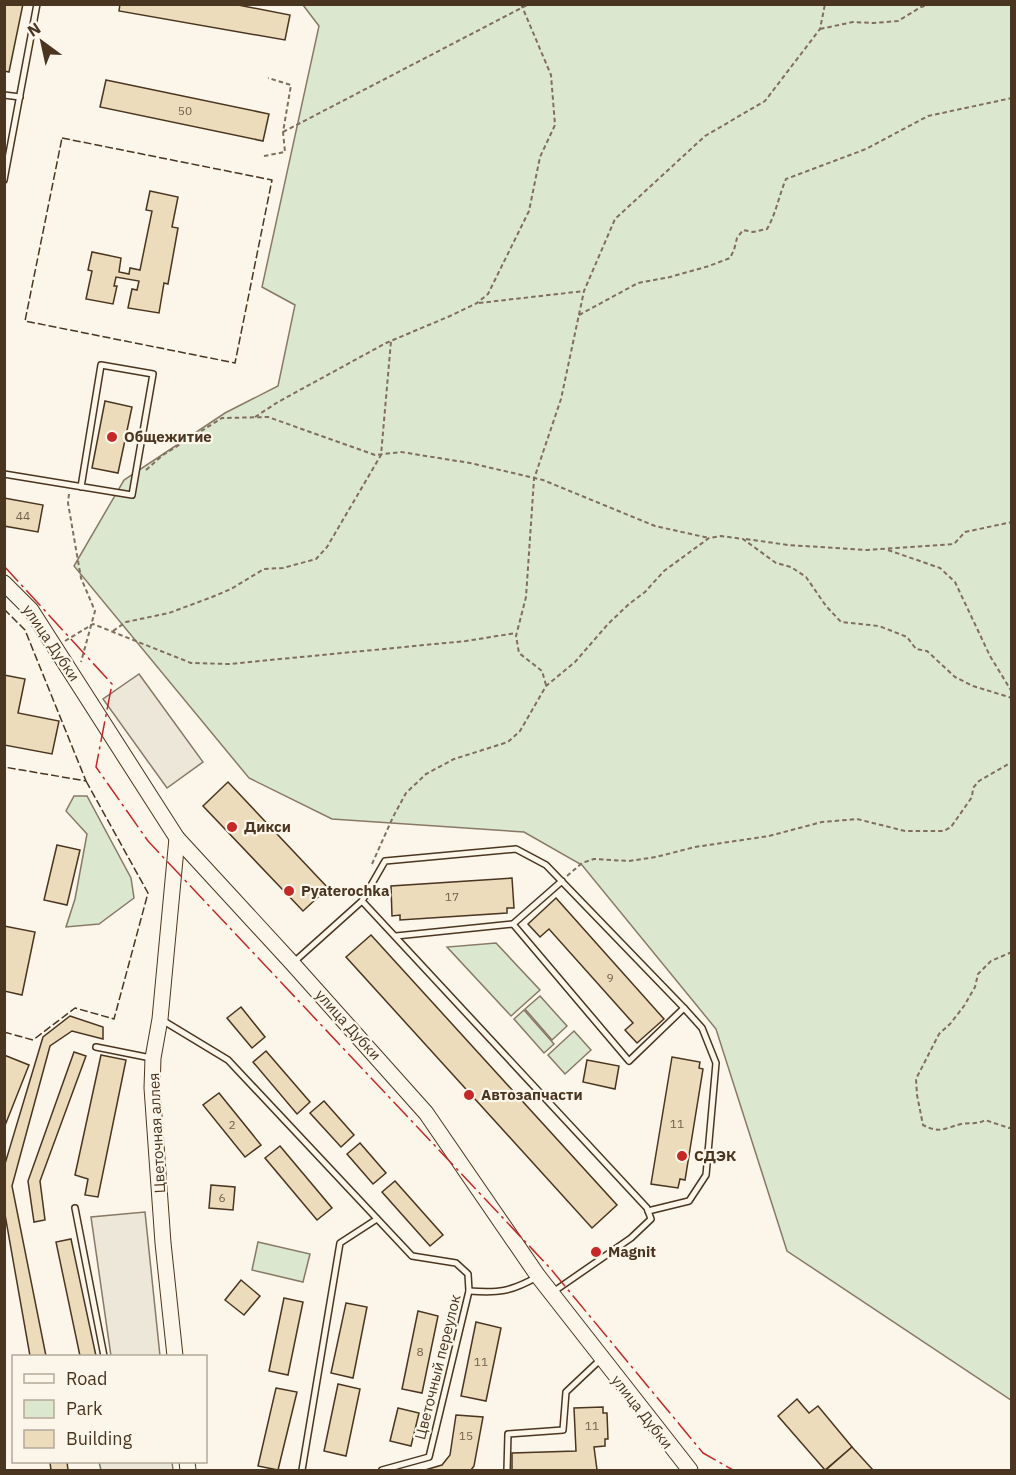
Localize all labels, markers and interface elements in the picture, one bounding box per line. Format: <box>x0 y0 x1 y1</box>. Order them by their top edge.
north arrow <box>12 12 72 72</box>
text: N <box>24 18 44 41</box>
house number: 50 <box>178 103 192 118</box>
place label: Общежитие <box>124 427 212 446</box>
marker: Общежитие <box>105 430 119 444</box>
house number: 44 <box>16 508 30 523</box>
street label: улица Дубки <box>19 601 84 685</box>
place label: Дикси <box>244 817 291 836</box>
marker: Дикси <box>225 820 239 834</box>
place label: Pyaterochka <box>301 881 390 900</box>
marker: Pyaterochka <box>282 884 296 898</box>
house number: 17 <box>445 889 459 904</box>
house number: 9 <box>606 970 614 985</box>
street label: улица Дубки <box>312 985 385 1064</box>
street label: Цветочная аллея <box>144 1072 169 1194</box>
place label: Автозапчасти <box>481 1085 583 1104</box>
marker: Автозапчасти <box>462 1088 476 1102</box>
house number: 11 <box>670 1116 684 1131</box>
house number: 2 <box>228 1117 236 1132</box>
place label: СДЭК <box>694 1146 736 1165</box>
marker: СДЭК <box>675 1149 689 1163</box>
house number: 6 <box>218 1190 226 1205</box>
place label: Magnit <box>608 1242 656 1261</box>
marker: Magnit <box>589 1245 603 1259</box>
street label: Цветочный переулок <box>410 1292 465 1441</box>
house number: 8 <box>416 1344 424 1359</box>
house number: 11 <box>474 1354 488 1369</box>
legend <box>12 1355 207 1463</box>
text: Road <box>66 1367 107 1390</box>
street label: улица Дубки <box>608 1371 677 1453</box>
text: Park <box>66 1397 103 1420</box>
house number: 11 <box>585 1418 599 1433</box>
text: Building <box>66 1427 133 1450</box>
house number: 15 <box>459 1428 473 1443</box>

